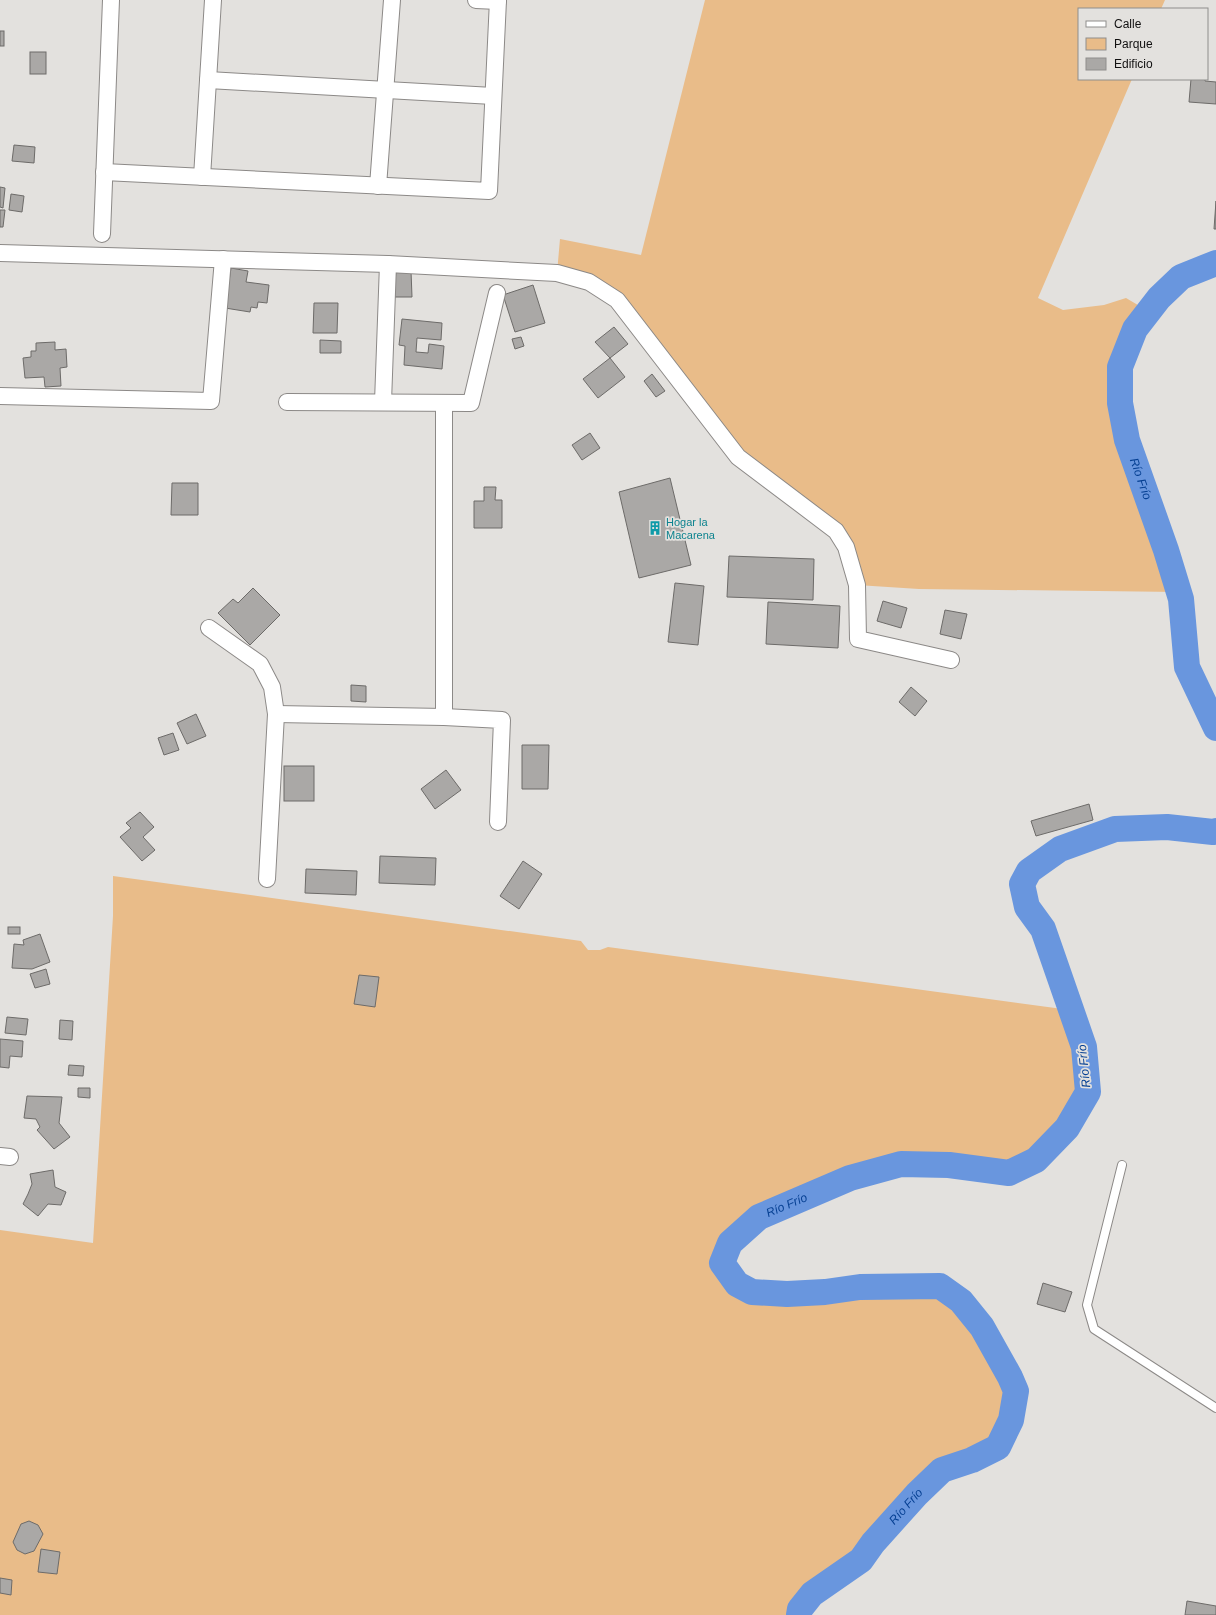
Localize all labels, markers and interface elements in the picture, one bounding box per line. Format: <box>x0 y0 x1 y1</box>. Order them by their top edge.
legend <box>1078 8 1208 80</box>
text: Calle <box>1114 17 1142 31</box>
text: Parque <box>1114 37 1153 51</box>
text: Edificio <box>1114 57 1153 71</box>
water label: Río Frío <box>1127 456 1155 502</box>
place label: Hogar la Macarena <box>666 516 716 541</box>
building icon: Hogar la Macarena <box>647 520 663 536</box>
water label: Río Frío <box>1075 1043 1093 1088</box>
water label: Río Frío <box>764 1190 810 1220</box>
water label: Río Frío <box>886 1485 926 1527</box>

